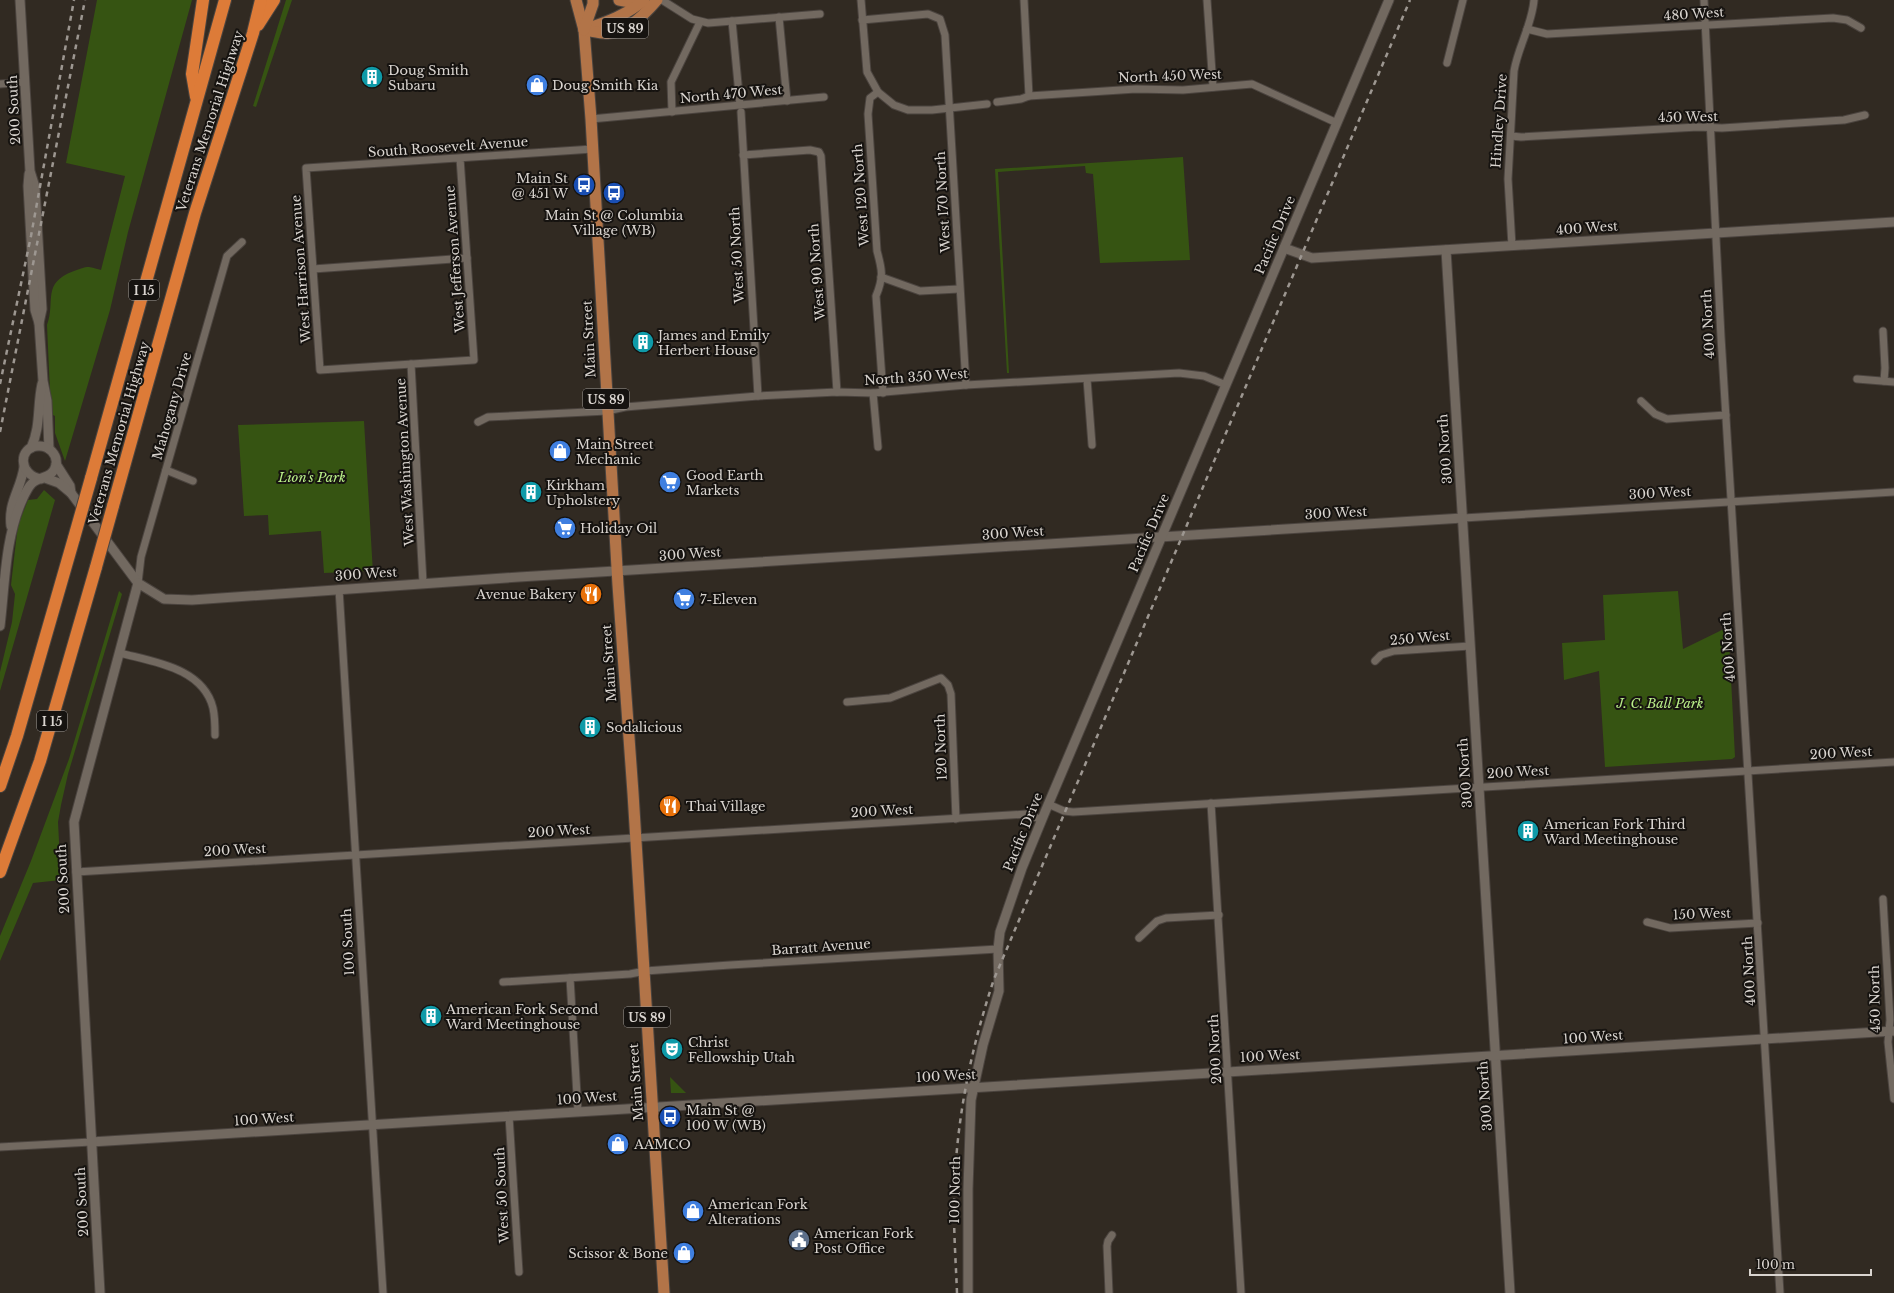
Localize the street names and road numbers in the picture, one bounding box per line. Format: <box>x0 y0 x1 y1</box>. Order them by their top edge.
street label: 480 West <box>1663 3 1725 25</box>
road number: US 89 <box>602 18 648 38</box>
street label: Veterans Memorial Highway <box>172 28 248 215</box>
street label: North 450 West <box>1118 66 1222 86</box>
street label: Hindley Drive <box>1487 73 1511 169</box>
street label: 200 South <box>4 75 24 145</box>
street label: North 470 West <box>679 81 783 107</box>
street label: 450 West <box>1658 108 1718 126</box>
street label: South Roosevelt Avenue <box>367 133 529 161</box>
street label: West 120 North <box>849 143 873 248</box>
street label: West 170 North <box>932 151 954 254</box>
street label: West Jefferson Avenue <box>441 185 469 334</box>
street label: Pacific Drive <box>1251 193 1299 277</box>
street label: West Harrison Avenue <box>287 194 315 345</box>
street label: West 50 North <box>726 206 748 305</box>
street label: 400 West <box>1556 217 1619 239</box>
street label: West 90 North <box>805 223 829 322</box>
road number: I 15 <box>129 280 159 300</box>
street label: 400 North <box>1698 289 1718 359</box>
street label: Main Street <box>578 300 600 378</box>
street label: Veterans Memorial Highway <box>84 339 153 527</box>
street label: Mahogany Drive <box>148 350 196 462</box>
street label: North 350 West <box>864 365 969 389</box>
street label: West Washington Avenue <box>392 378 418 547</box>
road number: US 89 <box>583 389 629 409</box>
street label: 300 North <box>1434 413 1456 485</box>
street label: 300 West <box>1628 483 1692 503</box>
street label: Pacific Drive <box>1125 491 1173 575</box>
street label: 300 West <box>1304 503 1368 523</box>
street label: 300 West <box>981 522 1045 544</box>
street label: 300 West <box>658 543 722 565</box>
street label: 300 West <box>334 563 398 585</box>
street label: 400 North <box>1717 612 1739 682</box>
street label: Main Street <box>598 624 620 702</box>
street label: 250 West <box>1389 627 1451 649</box>
road number: I 15 <box>37 711 67 731</box>
street label: 120 North <box>931 713 951 781</box>
street label: 300 North <box>1454 737 1476 809</box>
street label: 200 West <box>1809 743 1873 763</box>
street label: 200 West <box>1486 762 1550 782</box>
street label: Pacific Drive <box>999 790 1047 874</box>
street label: 200 West <box>850 801 914 821</box>
street label: 200 West <box>527 821 591 841</box>
street label: 200 West <box>203 840 267 860</box>
street label: 200 South <box>53 844 73 914</box>
street label: 150 West <box>1673 904 1731 924</box>
street label: 100 South <box>338 908 358 976</box>
street label: Barratt Avenue <box>771 935 871 959</box>
street label: 400 North <box>1739 936 1759 1006</box>
street label: 450 North <box>1866 965 1884 1033</box>
road number: US 89 <box>624 1007 670 1027</box>
street label: 200 North <box>1205 1013 1225 1084</box>
street label: 100 West <box>1562 1026 1624 1048</box>
street label: Main Street <box>625 1043 647 1121</box>
street label: 100 West <box>1240 1046 1301 1066</box>
street label: 300 North <box>1474 1060 1496 1132</box>
street label: 100 West <box>916 1066 977 1086</box>
street label: 100 West <box>556 1087 618 1109</box>
street label: 100 West <box>233 1108 295 1130</box>
street label: West 50 South <box>491 1147 513 1244</box>
street label: 100 North <box>946 1156 964 1224</box>
street label: 200 South <box>72 1167 92 1237</box>

